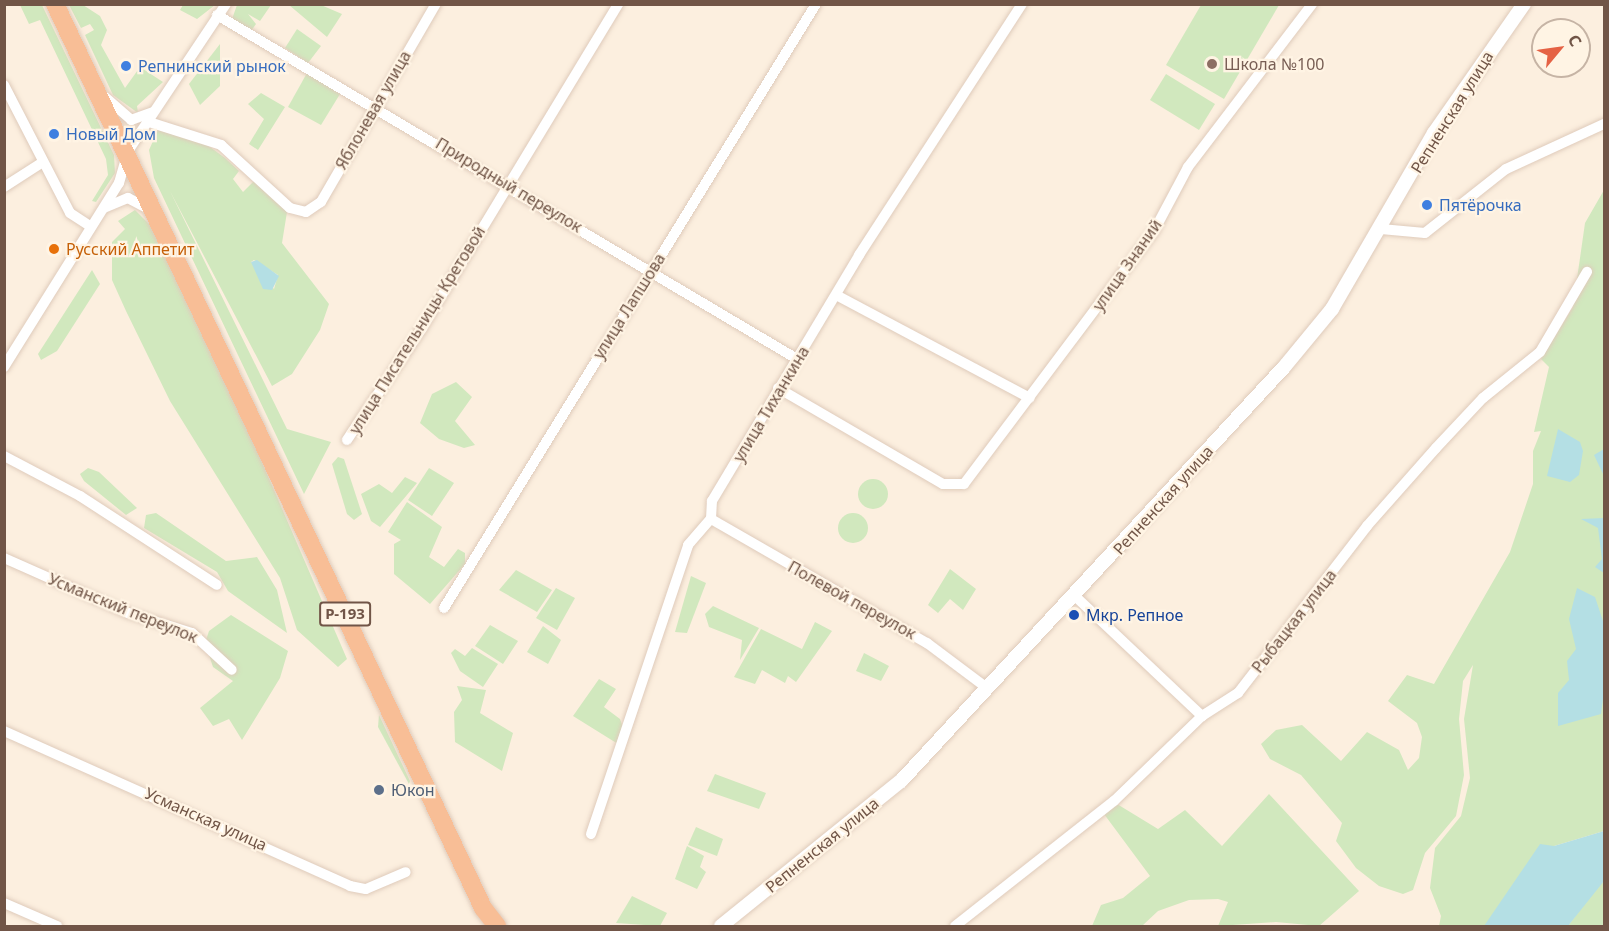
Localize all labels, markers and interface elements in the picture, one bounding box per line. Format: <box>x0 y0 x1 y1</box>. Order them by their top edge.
north arrow <box>1531 18 1591 78</box>
text: С <box>1563 30 1587 50</box>
street label: Яблоневая улица <box>331 47 415 173</box>
street label: Репненская улица <box>1407 47 1497 177</box>
place label: Школа №100 <box>1224 54 1324 74</box>
place label: Репнинский рынок <box>138 56 286 76</box>
marker: Школа №100 <box>1205 57 1219 71</box>
marker: Репнинский рынок <box>119 59 133 73</box>
place label: Новый Дом <box>66 124 156 144</box>
marker: Новый Дом <box>47 127 61 141</box>
street label: Природный переулок <box>432 134 586 236</box>
place label: Пятёрочка <box>1439 195 1522 215</box>
marker: Пятёрочка <box>1420 198 1434 212</box>
street label: улица Знаний <box>1088 216 1166 314</box>
street label: улица Писательницы Кретовой <box>345 223 489 437</box>
place label: Русский Аппетит <box>66 239 195 259</box>
marker: Русский Аппетит <box>47 242 61 256</box>
street label: улица Лапшова <box>589 250 669 362</box>
street label: улица Тиханкина <box>729 343 813 465</box>
street label: Репненская улица <box>1109 441 1217 559</box>
street label: Полевой переулок <box>785 557 919 643</box>
street label: Рыбацкая улица <box>1248 565 1340 677</box>
street label: Усманский переулок <box>45 569 201 647</box>
road number: Р-193 <box>318 602 372 626</box>
place label: Мкр. Репное <box>1086 605 1183 625</box>
marker: Мкр. Репное <box>1067 608 1081 622</box>
place label: Юкон <box>391 780 434 800</box>
street label: Усманская улица <box>142 783 270 855</box>
marker: Юкон <box>372 783 386 797</box>
street label: Репненская улица <box>761 793 883 897</box>

